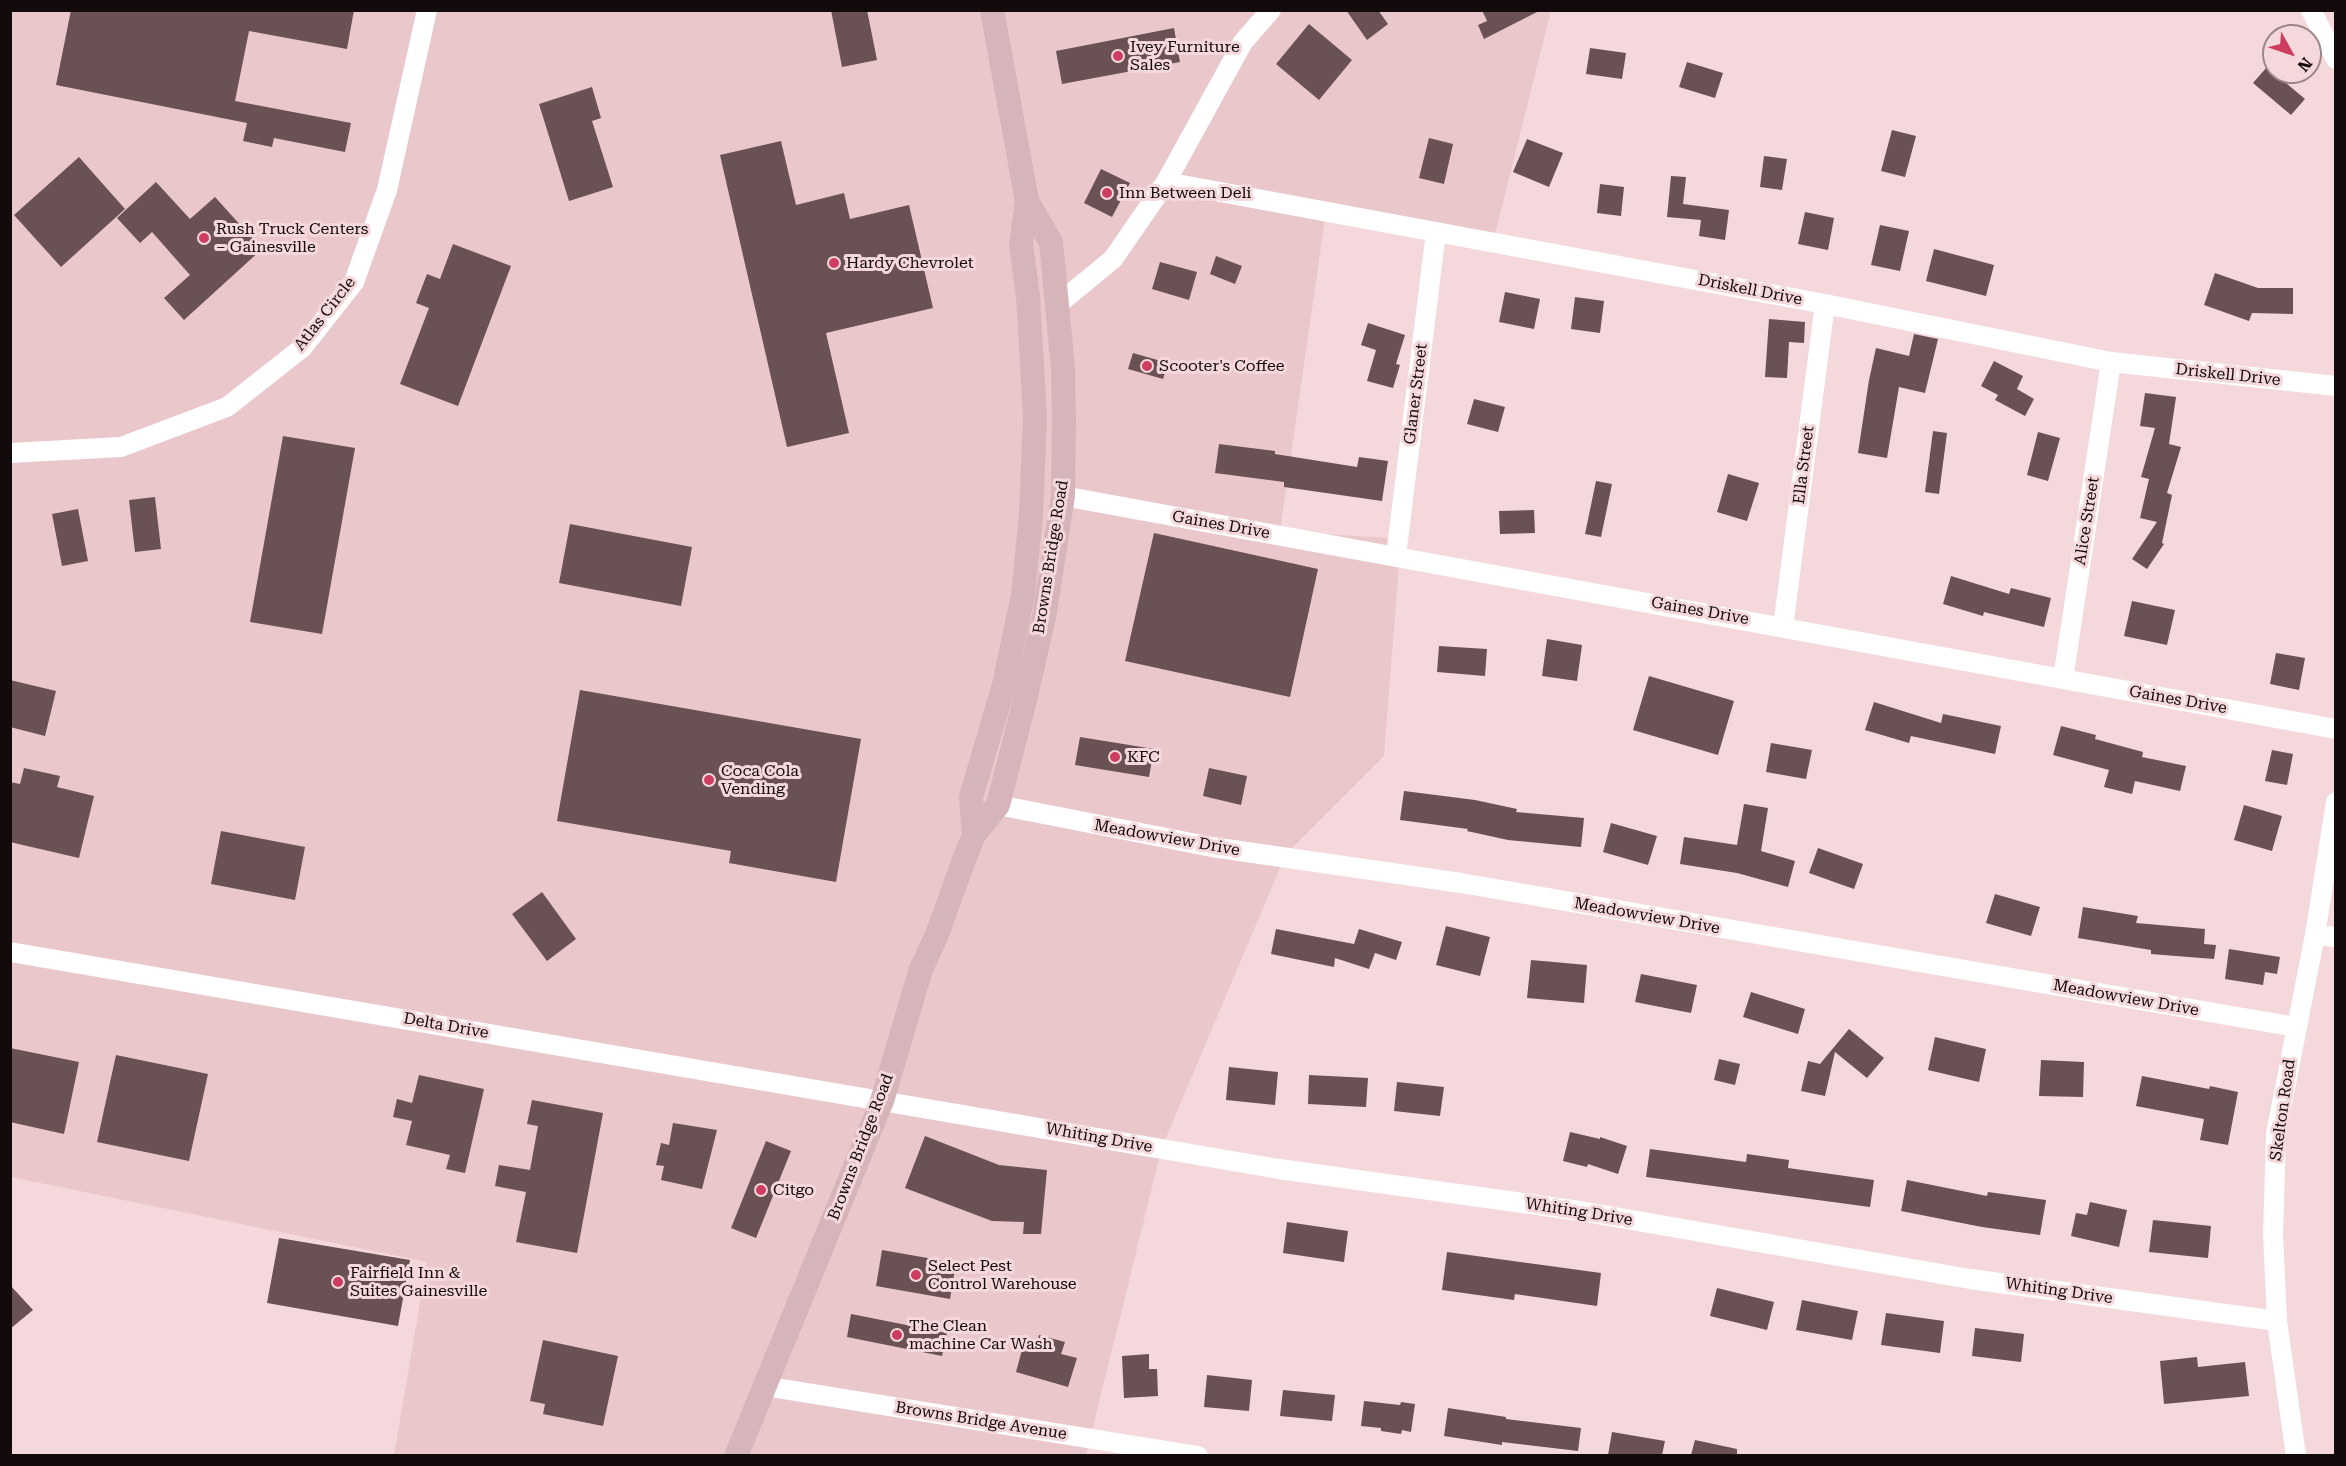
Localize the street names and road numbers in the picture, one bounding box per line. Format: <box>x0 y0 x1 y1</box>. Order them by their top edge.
street label: Driskell Drive <box>1696 270 1804 310</box>
street label: Atlas Circle <box>290 273 360 355</box>
street label: Glaner Street <box>1400 342 1432 446</box>
street label: Driskell Drive <box>2174 360 2282 390</box>
street label: Ella Street <box>1790 425 1818 505</box>
street label: Alice Street <box>2071 475 2103 567</box>
street label: Browns Bridge Road <box>1029 479 1073 635</box>
street label: Gaines Drive <box>1171 507 1271 543</box>
street label: Gaines Drive <box>1650 593 1750 629</box>
street label: Gaines Drive <box>2128 682 2228 718</box>
street label: Meadowview Drive <box>1093 816 1241 860</box>
street label: Meadowview Drive <box>1573 894 1721 938</box>
street label: Meadowview Drive <box>2052 976 2200 1020</box>
street label: Delta Drive <box>402 1009 490 1043</box>
street label: Skelton Road <box>2266 1058 2300 1162</box>
street label: Browns Bridge Road <box>824 1071 898 1223</box>
street label: Whiting Drive <box>1044 1119 1154 1157</box>
street label: Whiting Drive <box>1524 1194 1634 1230</box>
street label: Whiting Drive <box>2004 1274 2114 1308</box>
street label: Browns Bridge Avenue <box>894 1398 1068 1444</box>

